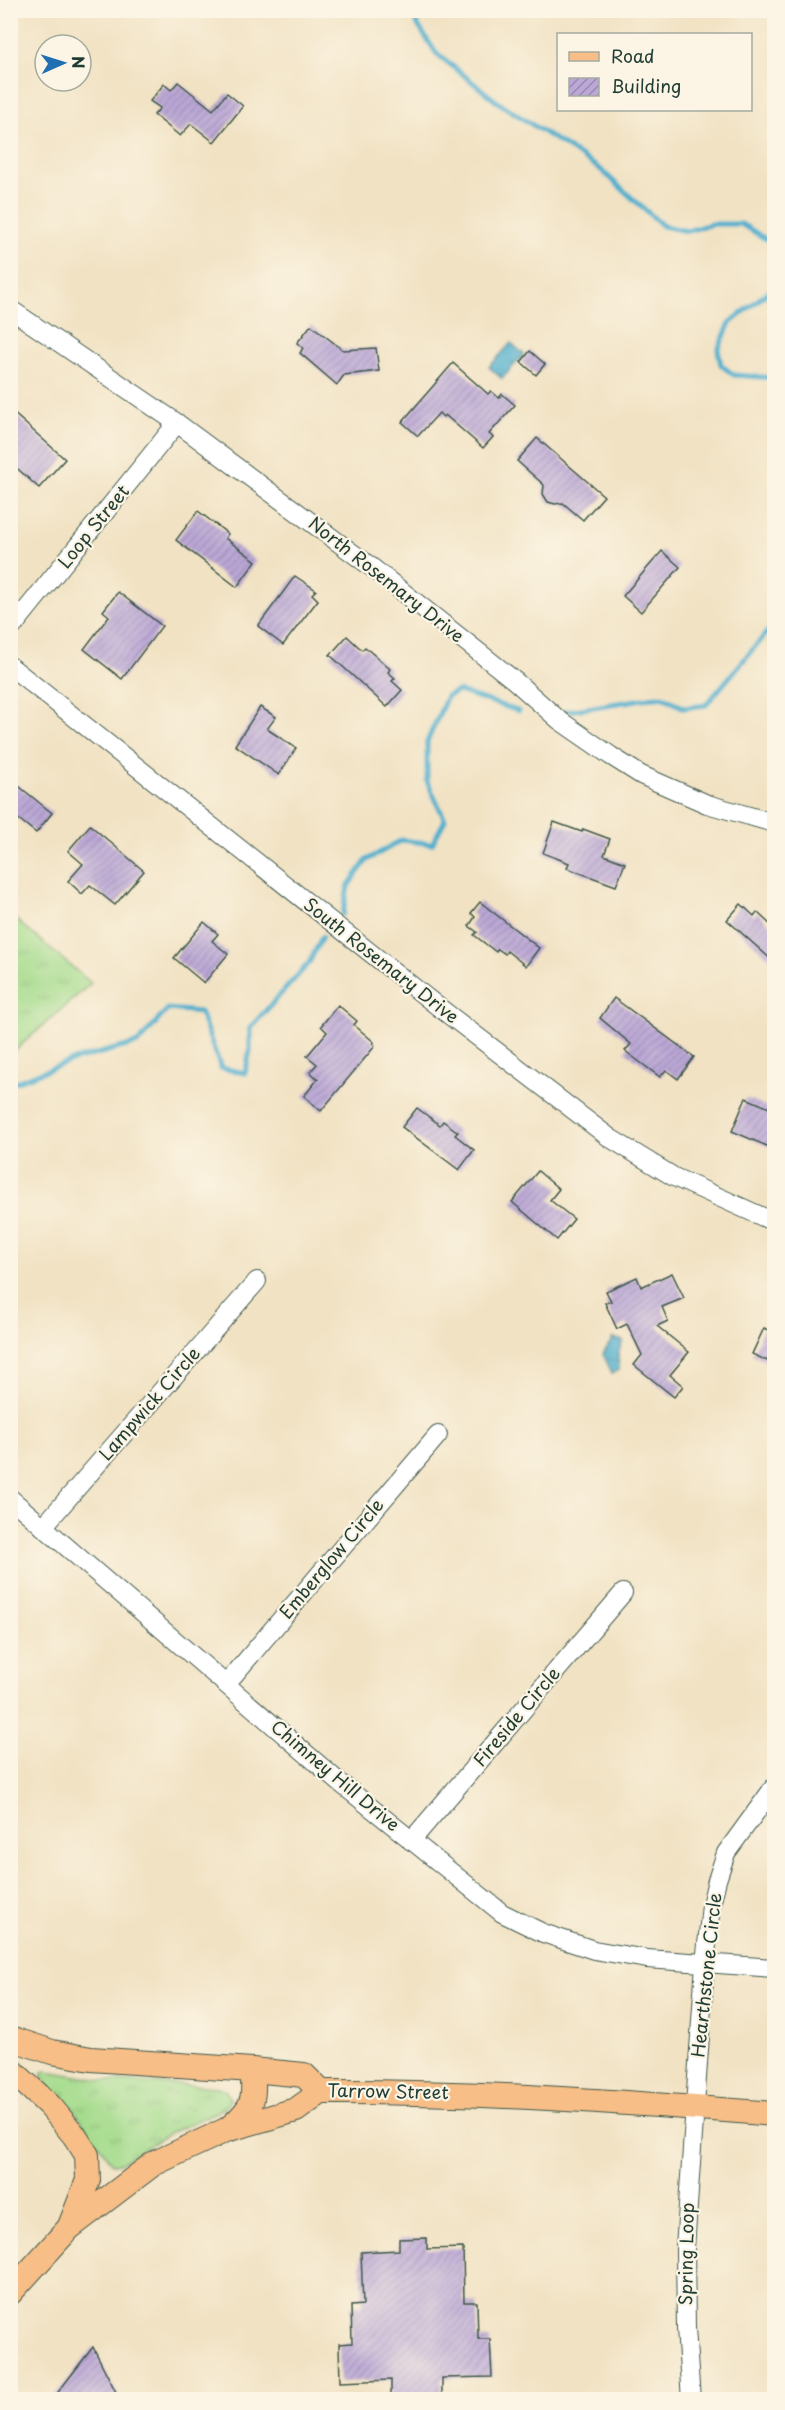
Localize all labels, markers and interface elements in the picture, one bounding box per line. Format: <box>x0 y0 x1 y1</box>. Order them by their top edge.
north arrow <box>33 33 93 93</box>
legend <box>557 33 752 111</box>
text: Road <box>611 42 655 69</box>
text: N <box>67 55 91 69</box>
text: Building <box>611 72 681 99</box>
street label: Loop Street <box>51 478 135 574</box>
street label: North Rosemary Drive <box>303 509 471 648</box>
street label: South Rosemary Drive <box>299 891 465 1029</box>
street label: Lampwick Circle <box>92 1340 206 1466</box>
street label: Emberglow Circle <box>272 1492 389 1624</box>
street label: Fireside Circle <box>466 1660 566 1772</box>
street label: Chimney Hill Drive <box>266 1713 406 1837</box>
street label: Hearthstone Circle <box>683 1891 728 2059</box>
street label: Tarrow Street <box>327 2076 449 2105</box>
street label: Spring Loop <box>671 2202 700 2306</box>

